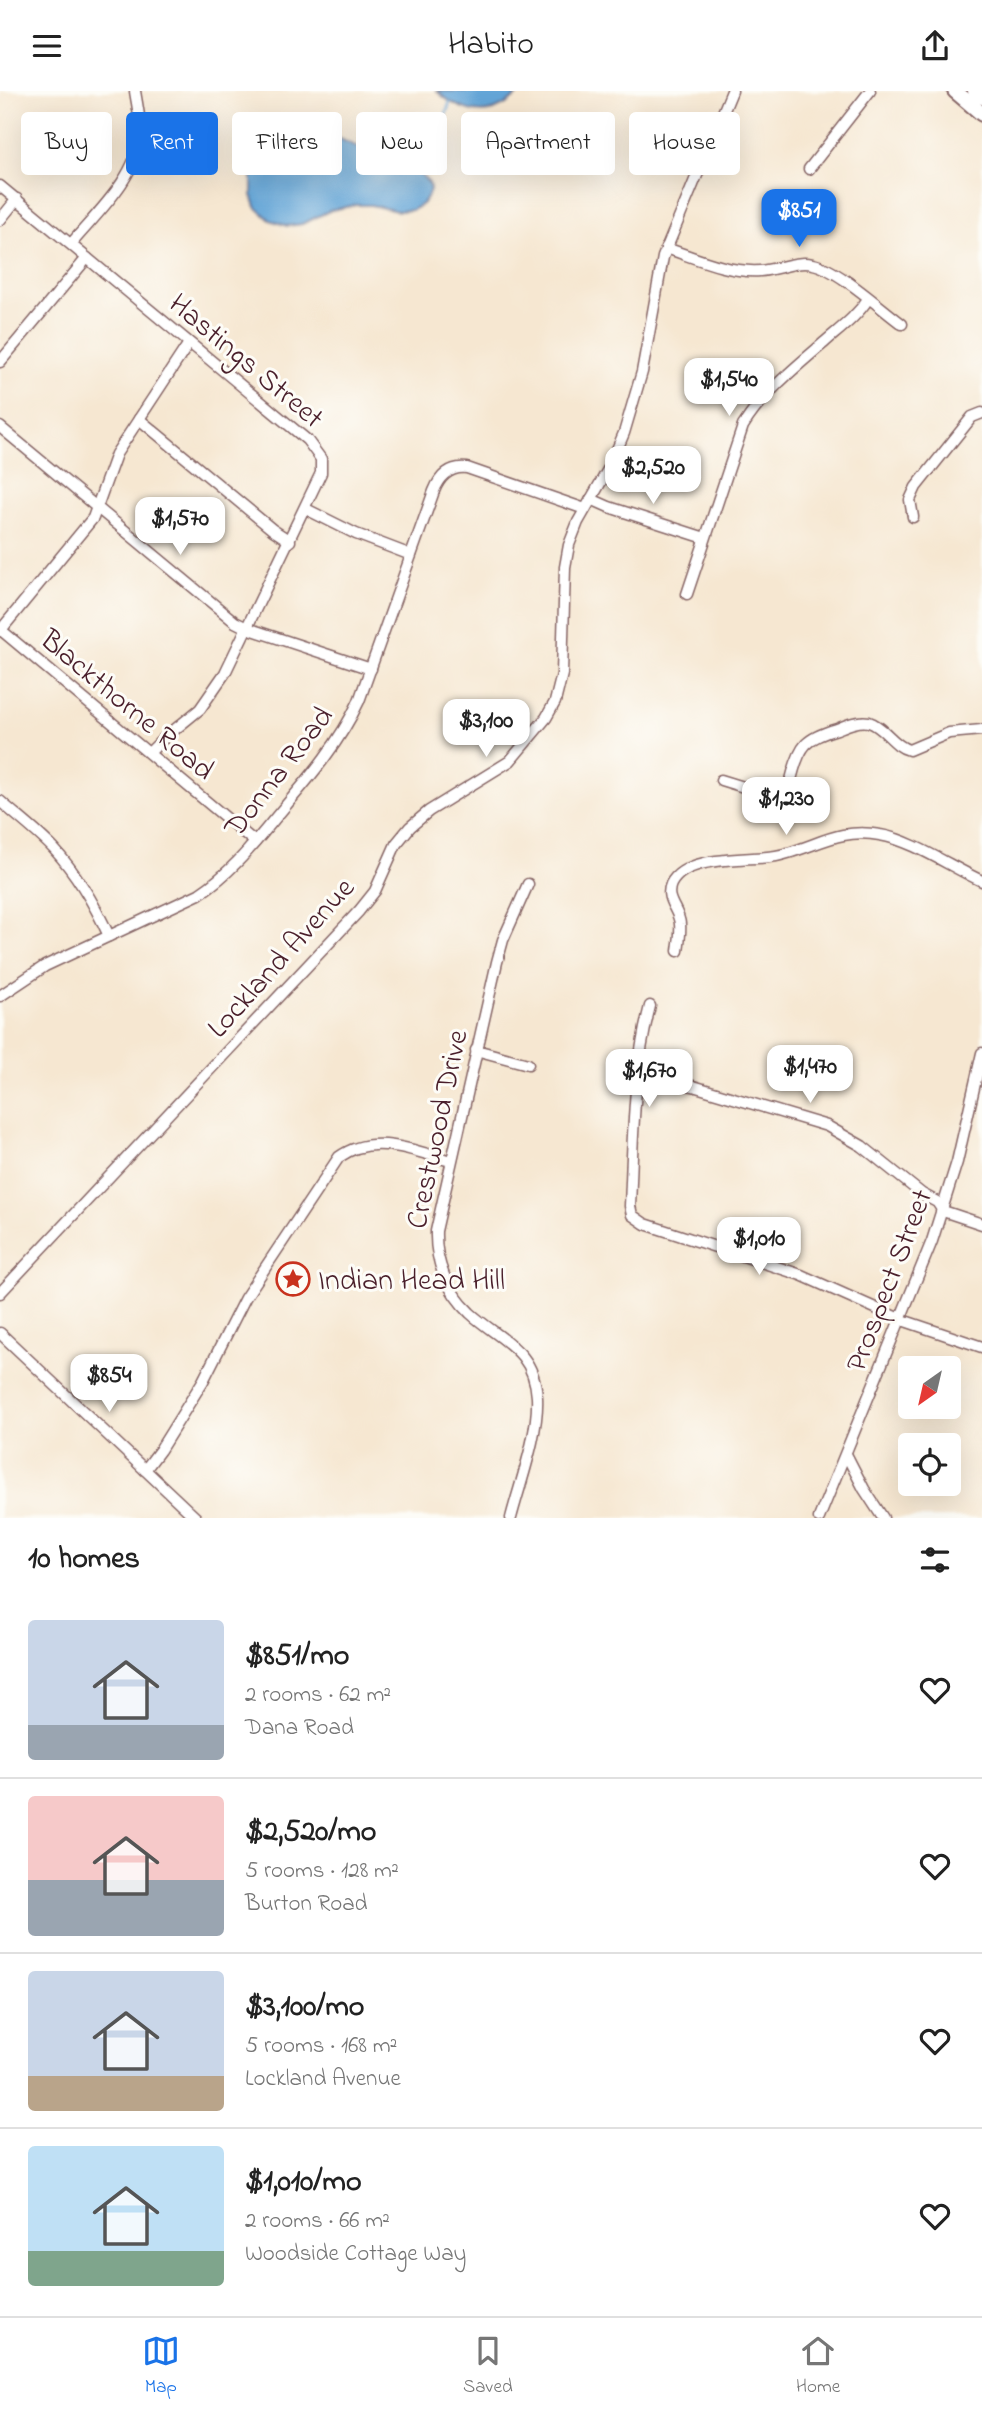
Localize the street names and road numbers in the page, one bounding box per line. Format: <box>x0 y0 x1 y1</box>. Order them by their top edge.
street label: Hastings Street <box>158 284 332 441</box>
street label: Blackthorne Road <box>28 619 223 793</box>
street label: Donna Road <box>214 698 346 849</box>
street label: Lockland Avenue <box>198 868 367 1049</box>
street label: Crestwood Drive <box>396 1026 482 1233</box>
street label: Prospect Street <box>836 1184 946 1379</box>

